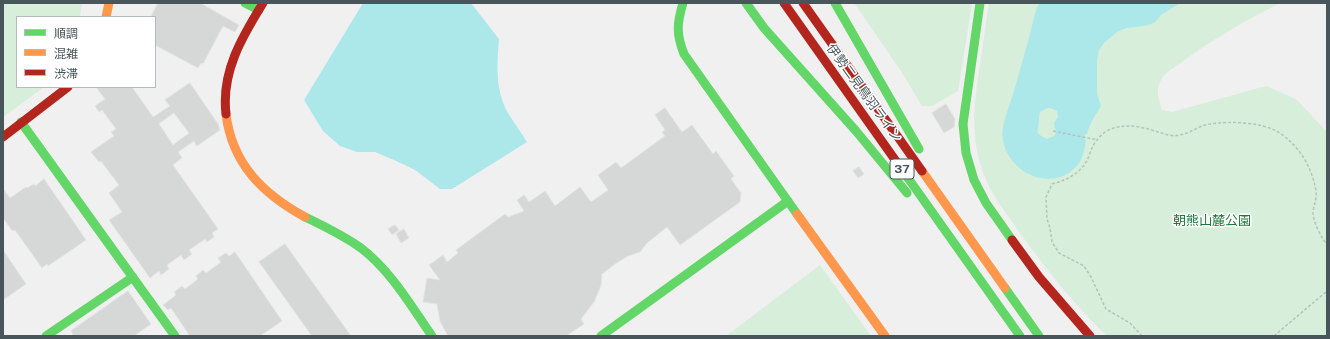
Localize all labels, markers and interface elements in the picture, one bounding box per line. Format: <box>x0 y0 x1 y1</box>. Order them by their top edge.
legend <box>16 16 156 88</box>
text: 順調 <box>54 27 78 41</box>
street label: 伊勢二見鳥羽ライン <box>823 41 905 145</box>
text: 混雑 <box>54 47 78 61</box>
text: 渋滞 <box>54 67 78 81</box>
road number: 37 <box>890 159 914 179</box>
park label: 朝熊山麓公園 <box>1173 213 1251 229</box>

